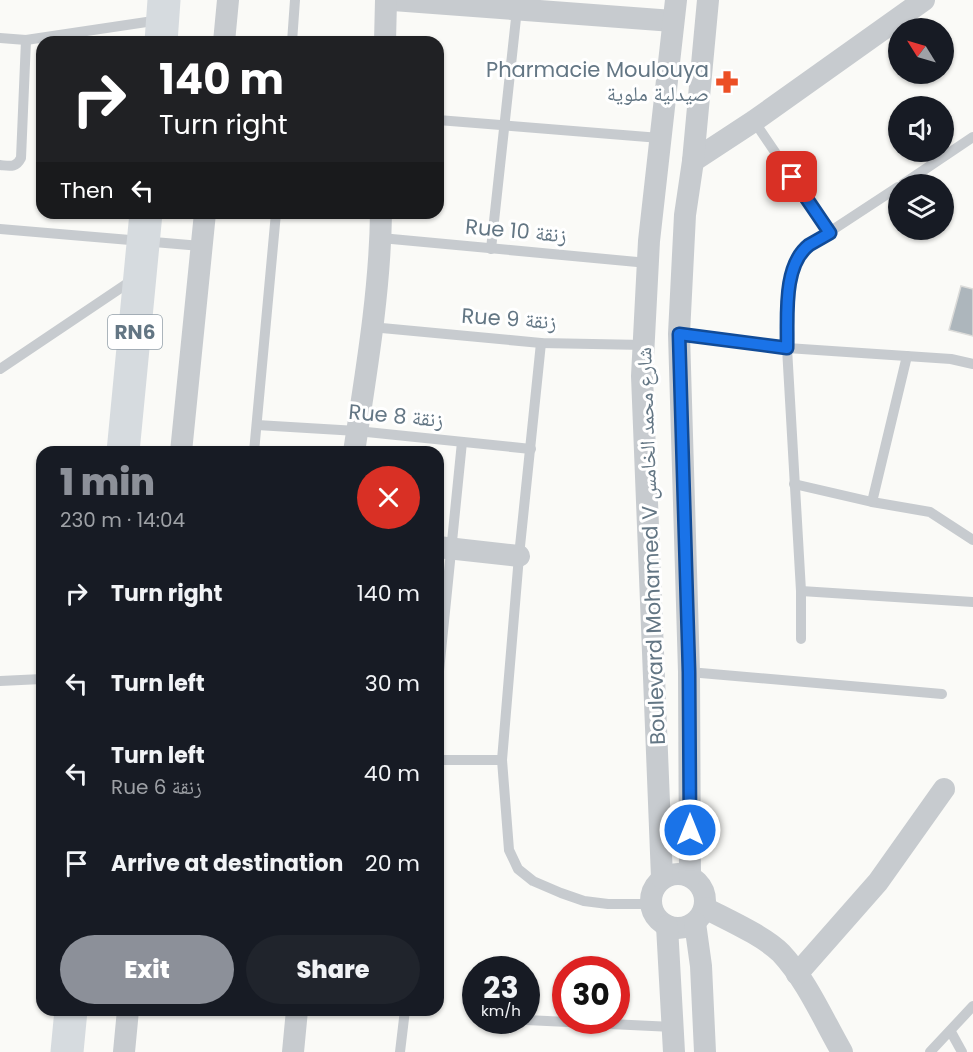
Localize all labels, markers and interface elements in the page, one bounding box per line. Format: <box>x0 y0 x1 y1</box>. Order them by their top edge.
north arrow <box>888 18 954 84</box>
map controls <box>888 18 954 240</box>
text: 140 m <box>159 50 284 109</box>
place label: Pharmacie Moulouya صيدلية ملوية <box>486 55 709 108</box>
icon: right <box>60 60 138 138</box>
pharmacy icon: Pharmacie Moulouya صيدلية ملوية <box>714 69 740 95</box>
button: sound <box>888 96 954 162</box>
text: Turn right <box>159 106 288 143</box>
pin <box>766 151 817 202</box>
icon: arrive <box>775 160 808 193</box>
icon: left <box>126 174 159 207</box>
button: layers <box>888 174 954 240</box>
text: Then <box>60 175 114 206</box>
street label: Rue 10 زنقة <box>464 212 568 249</box>
street label: Rue 9 زنقة <box>461 301 558 336</box>
road number: RN6 <box>108 315 162 349</box>
street label: Boulevard Mohamed V شارع محمد الخامس <box>629 347 672 745</box>
street label: Rue 8 زنقة <box>347 397 445 434</box>
text: 1 min <box>60 457 155 508</box>
button: close <box>357 466 420 529</box>
text: 230 m · 14:04 <box>60 506 185 534</box>
icon: right <box>60 577 93 610</box>
text: Turn right <box>111 578 222 609</box>
text: 140 m <box>357 578 420 609</box>
icon: left <box>60 667 93 700</box>
text: Turn left <box>111 668 205 699</box>
text: 30 m <box>365 668 420 699</box>
text: Turn left <box>111 740 205 771</box>
icon: left <box>60 757 93 790</box>
text: 40 m <box>364 758 420 789</box>
text: Rue 6 زنقة <box>111 773 202 801</box>
position arrow <box>658 798 722 862</box>
icon: arrive <box>60 847 93 880</box>
text: Arrive at destination <box>111 848 343 879</box>
text: 20 m <box>365 848 420 879</box>
button: Exit <box>60 935 234 1004</box>
button: Share <box>246 935 420 1004</box>
speed limit sign: 30 <box>552 956 630 1034</box>
text: 23 <box>483 966 519 1009</box>
text: km/h <box>481 1000 521 1021</box>

